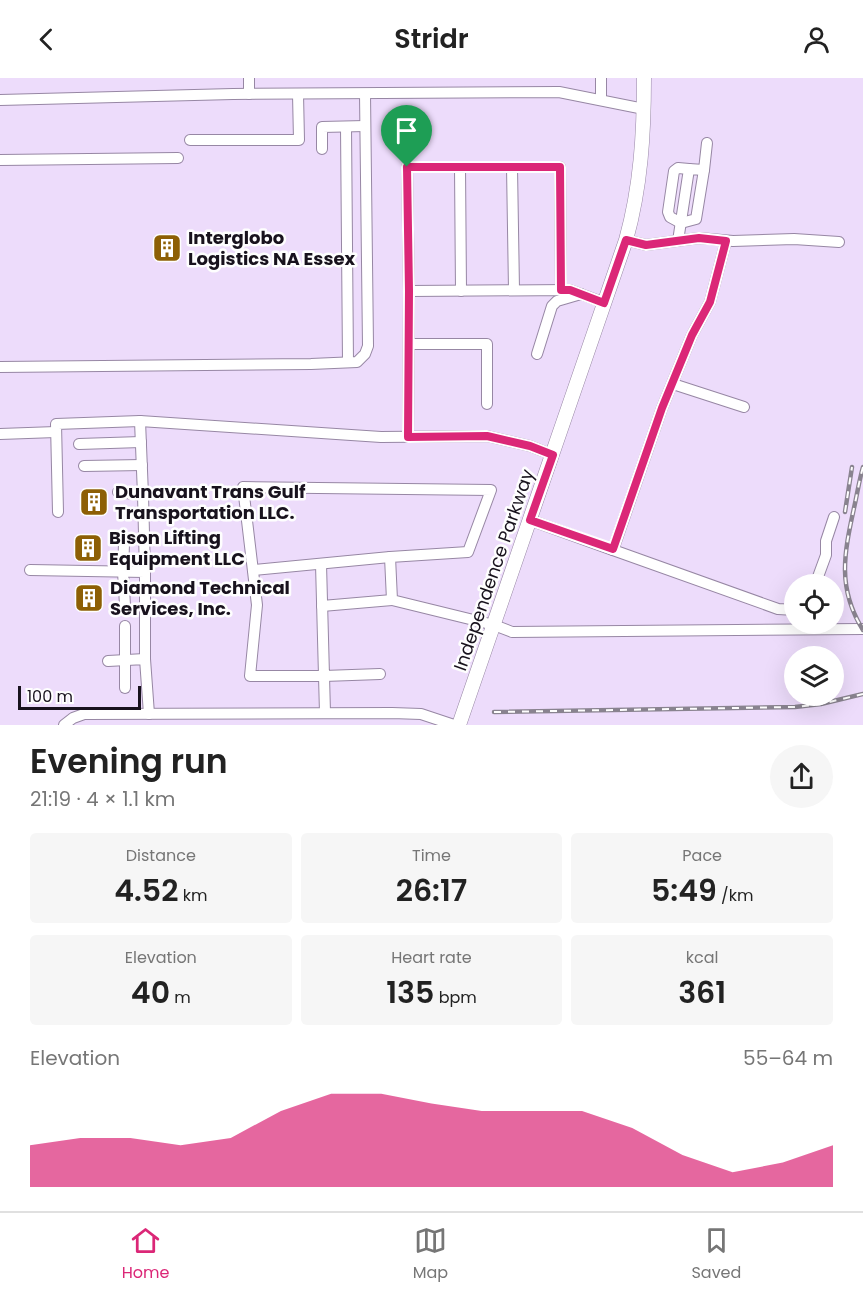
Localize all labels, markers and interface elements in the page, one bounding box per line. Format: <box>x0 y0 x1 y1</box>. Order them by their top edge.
text: Stridr <box>394 20 469 57</box>
icon: back <box>30 23 63 56</box>
icon: person <box>800 23 833 56</box>
pin <box>381 105 432 167</box>
icon: arrive <box>390 114 423 147</box>
place label: Interglobo Logistics NA Essex <box>188 225 356 271</box>
building icon: Interglobo Logistics NA Essex <box>151 232 183 264</box>
street label: Independence Parkway <box>447 466 540 674</box>
place label: Dunavant Trans Gulf Transportation LLC. <box>115 479 306 525</box>
building icon: Dunavant Trans Gulf Transportation LLC. <box>78 486 110 518</box>
place label: Bison Lifting Equipment LLC <box>109 525 245 571</box>
building icon: Bison Lifting Equipment LLC <box>72 532 104 564</box>
map controls <box>784 574 844 706</box>
button: locate <box>784 574 844 634</box>
place label: Diamond Technical Services, Inc. <box>110 575 290 621</box>
building icon: Diamond Technical Services, Inc. <box>73 582 105 614</box>
button: layers <box>784 646 844 706</box>
scale bar <box>18 683 141 710</box>
text: 100 m <box>27 685 73 708</box>
text: Evening run <box>30 738 228 785</box>
button: share <box>770 745 833 808</box>
text: 21:19 · 4 × 1.1 km <box>30 785 175 813</box>
text: Distance <box>126 844 196 867</box>
text: Time <box>412 844 451 867</box>
text: Pace <box>682 844 722 867</box>
text: 4.52 <box>114 869 178 912</box>
text: 26:17 <box>396 869 467 912</box>
text: 5:49 <box>651 869 717 912</box>
text: km <box>178 884 207 907</box>
text: /km <box>717 884 753 907</box>
text: Elevation <box>125 946 197 969</box>
text: Heart rate <box>391 946 472 969</box>
text: kcal <box>686 946 719 969</box>
text: 40 <box>131 971 170 1014</box>
text: 135 <box>386 971 434 1014</box>
text: 361 <box>678 971 726 1014</box>
text: m <box>170 986 191 1009</box>
text: bpm <box>434 986 477 1009</box>
text: Elevation <box>30 1044 120 1072</box>
text: 55–64 m <box>743 1044 833 1072</box>
tab: Home <box>122 1224 169 1285</box>
tab: Map <box>413 1224 448 1285</box>
tab: Saved <box>691 1224 741 1285</box>

